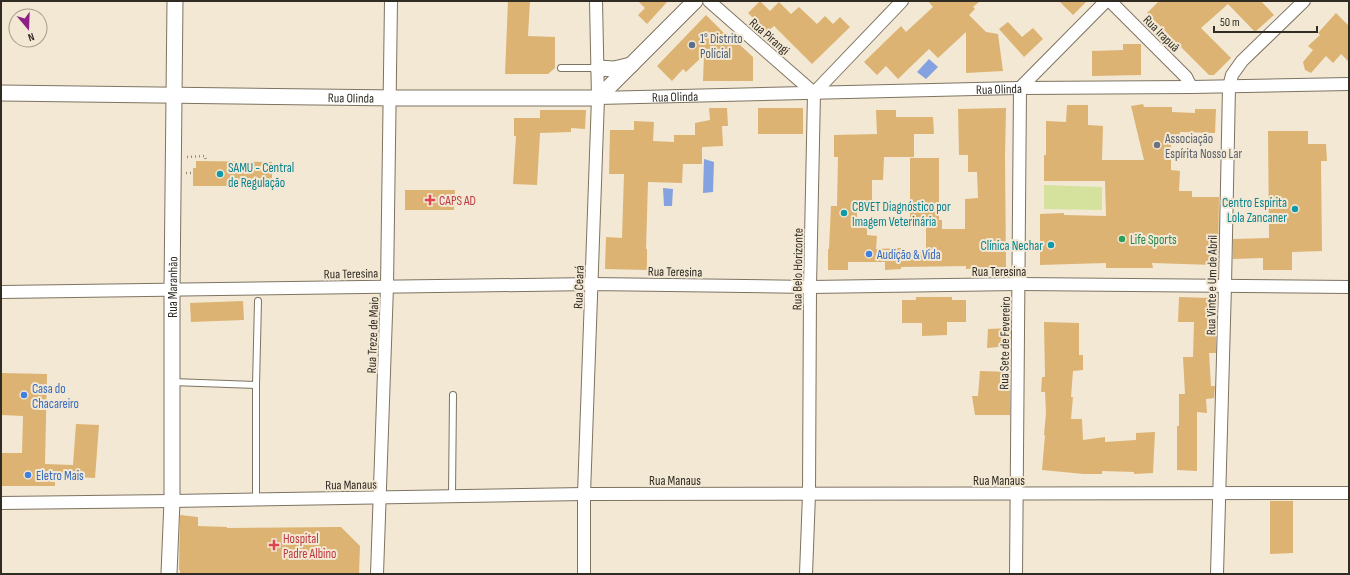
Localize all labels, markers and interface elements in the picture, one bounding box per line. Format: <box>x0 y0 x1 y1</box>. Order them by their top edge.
north arrow <box>8 8 48 48</box>
scale bar <box>1214 8 1317 34</box>
street label: Rua Irapuã <box>1140 12 1183 55</box>
street label: Rua Pirangi <box>746 15 793 59</box>
text: 50 m <box>1220 15 1240 30</box>
text: N <box>26 30 36 44</box>
place label: 1° Distrito Policial <box>700 31 743 62</box>
marker: 1° Distrito Policial <box>687 40 697 50</box>
street label: Rua Olinda <box>976 81 1022 98</box>
street label: Rua Olinda <box>652 89 698 106</box>
street label: Rua Olinda <box>328 90 374 107</box>
place label: Associação Espírita Nosso Lar <box>1164 131 1242 162</box>
marker: Associação Espírita Nosso Lar <box>1152 140 1162 150</box>
place label: SAMU - Central de Regulação <box>228 160 294 191</box>
marker: SAMU - Central de Regulação <box>215 169 225 179</box>
place label: CAPS AD <box>439 193 476 209</box>
marker: CAPS AD <box>424 194 436 206</box>
place label: Centro Espírita Lola Zancaner <box>1222 195 1287 226</box>
place label: CBVET Diagnóstico por Imagem Veterinária <box>852 199 951 230</box>
marker: Centro Espírita Lola Zancaner <box>1290 204 1300 214</box>
marker: CBVET Diagnóstico por Imagem Veterinária <box>839 208 849 218</box>
street label: Rua Belo Horizonte <box>789 228 807 310</box>
place label: Life Sports <box>1130 232 1177 248</box>
marker: Life Sports <box>1117 234 1127 244</box>
street label: Rua Vinte e Um de Abril <box>1203 235 1221 335</box>
place label: Clínica Nechar <box>980 238 1043 254</box>
marker: Clínica Nechar <box>1046 240 1056 250</box>
place label: Audição & Vida <box>876 247 941 263</box>
marker: Audição & Vida <box>864 249 874 259</box>
street label: Rua Maranhão <box>165 256 181 318</box>
street label: Rua Teresina <box>648 264 702 280</box>
street label: Rua Teresina <box>972 264 1026 280</box>
street label: Rua Ceará <box>570 265 588 309</box>
street label: Rua Teresina <box>324 266 378 282</box>
street label: Rua Treze de Maio <box>364 296 382 374</box>
street label: Rua Sete de Fevereiro <box>996 296 1014 390</box>
place label: Casa do Chacareiro <box>32 381 79 412</box>
marker: Casa do Chacareiro <box>19 390 29 400</box>
place label: Eletro Mais <box>36 468 84 484</box>
marker: Eletro Mais <box>23 470 33 480</box>
street label: Rua Manaus <box>649 473 701 489</box>
street label: Rua Manaus <box>973 473 1025 489</box>
street label: Rua Manaus <box>325 477 377 493</box>
place label: Hospital Padre Albino <box>283 531 336 562</box>
marker: Hospital Padre Albino <box>268 539 280 551</box>

